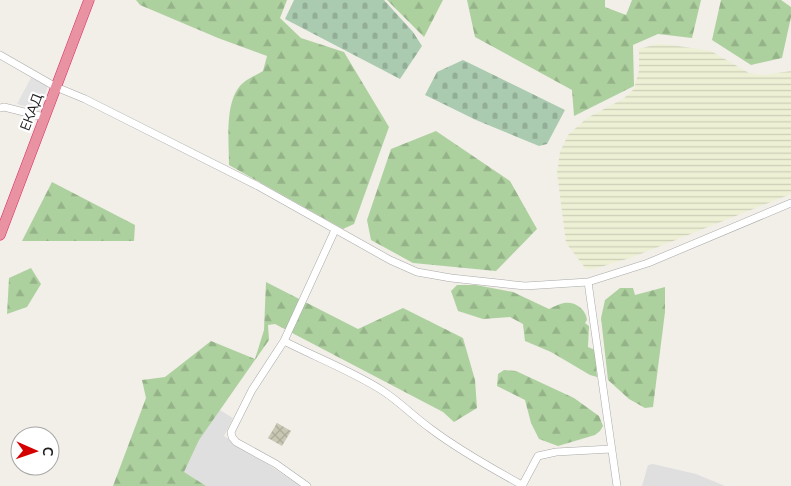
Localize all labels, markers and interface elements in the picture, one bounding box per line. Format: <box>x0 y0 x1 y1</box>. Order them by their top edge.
street label: ЕКАД <box>16 91 46 133</box>
north arrow <box>10 426 60 476</box>
text: С <box>39 446 57 457</box>

